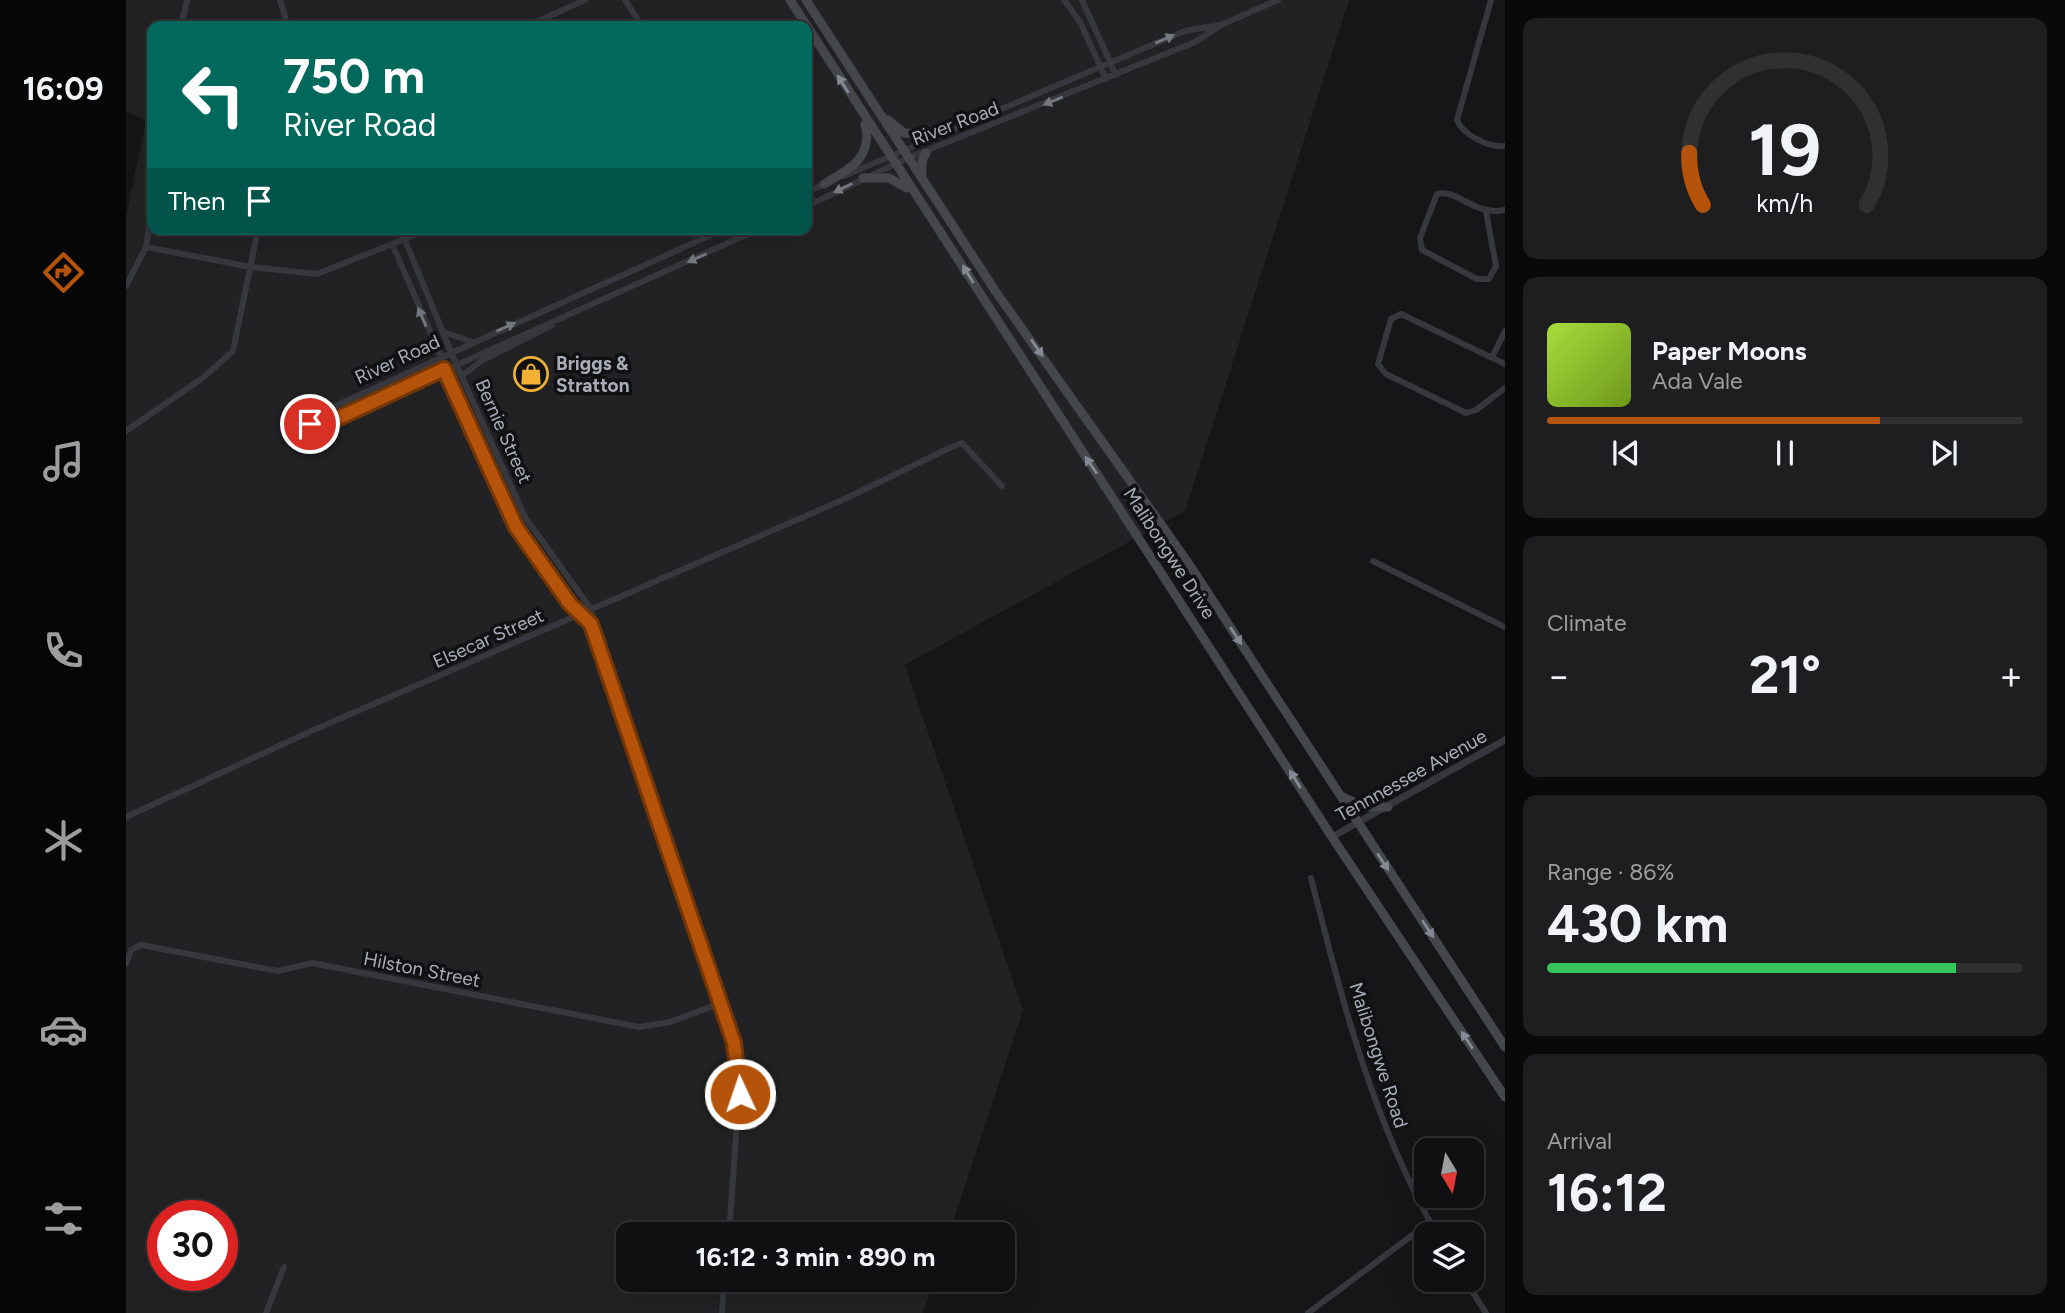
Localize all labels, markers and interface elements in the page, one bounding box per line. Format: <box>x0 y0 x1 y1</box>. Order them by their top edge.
one-way arrow <box>1155 33 1175 45</box>
text: 750 m <box>283 46 425 105</box>
icon: left <box>168 49 259 140</box>
text: 16:09 <box>23 70 104 108</box>
one-way arrow <box>837 74 850 93</box>
one-way arrow <box>1043 95 1063 107</box>
street label: River Road <box>908 96 1002 151</box>
text: River Road <box>283 106 437 144</box>
text: 19 <box>1749 106 1821 193</box>
icon: arrive <box>240 182 278 220</box>
one-way arrow <box>833 183 853 194</box>
text: Then <box>168 185 226 217</box>
text: km/h <box>1756 187 1814 217</box>
icon: directions <box>39 248 88 297</box>
one-way arrow <box>687 253 708 264</box>
one-way arrow <box>962 264 975 283</box>
one-way arrow <box>417 306 428 327</box>
one-way arrow <box>496 321 516 333</box>
street label: River Road <box>351 330 443 389</box>
text: Paper Moons <box>1652 335 1807 367</box>
one-way arrow <box>1030 339 1044 357</box>
place label: Briggs & Stratton <box>556 352 629 397</box>
shop icon: Briggs & Stratton <box>512 355 550 393</box>
text: Ada Vale <box>1652 367 1743 395</box>
street label: Bernie Street <box>470 376 537 487</box>
pin <box>280 394 340 454</box>
icon: arrive <box>291 405 329 443</box>
icon: previous <box>1607 434 1645 472</box>
icon: pause <box>1766 434 1804 472</box>
icon: next <box>1925 434 1963 472</box>
icon: music <box>39 437 88 486</box>
one-way arrow <box>1085 455 1098 475</box>
street label: Malibongwe Drive <box>1119 483 1221 623</box>
street label: Elsecar Street <box>429 604 547 673</box>
text: Climate <box>1547 609 1626 637</box>
icon: phone <box>39 626 88 675</box>
one-way arrow <box>1229 627 1243 645</box>
text: 21° <box>1749 644 1821 706</box>
text: − <box>1547 653 1571 699</box>
text: + <box>1999 653 2023 699</box>
street label: Tennnessee Avenue <box>1332 724 1491 827</box>
one-way arrow <box>1289 769 1302 789</box>
icon: climate <box>39 816 88 865</box>
one-way arrow <box>1377 852 1390 872</box>
text: Range · 86% <box>1547 858 1674 886</box>
text: 430 km <box>1547 893 1728 955</box>
one-way arrow <box>1421 920 1434 939</box>
street label: Hilston Street <box>362 947 482 992</box>
street label: Malibongwe Road <box>1344 979 1413 1131</box>
icon: car <box>39 1005 88 1054</box>
one-way arrow <box>1461 1030 1474 1050</box>
position arrow <box>703 1057 777 1131</box>
text: Arrival <box>1547 1127 1612 1155</box>
north arrow <box>1414 1138 1484 1208</box>
map controls <box>1414 1138 1484 1292</box>
text: 16:12 <box>1547 1162 1667 1224</box>
icon: filters <box>39 1194 88 1243</box>
speed limit sign: 30 <box>147 1200 238 1291</box>
button: layers <box>1414 1222 1484 1292</box>
text: 16:12 · 3 min · 890 m <box>696 1241 935 1273</box>

